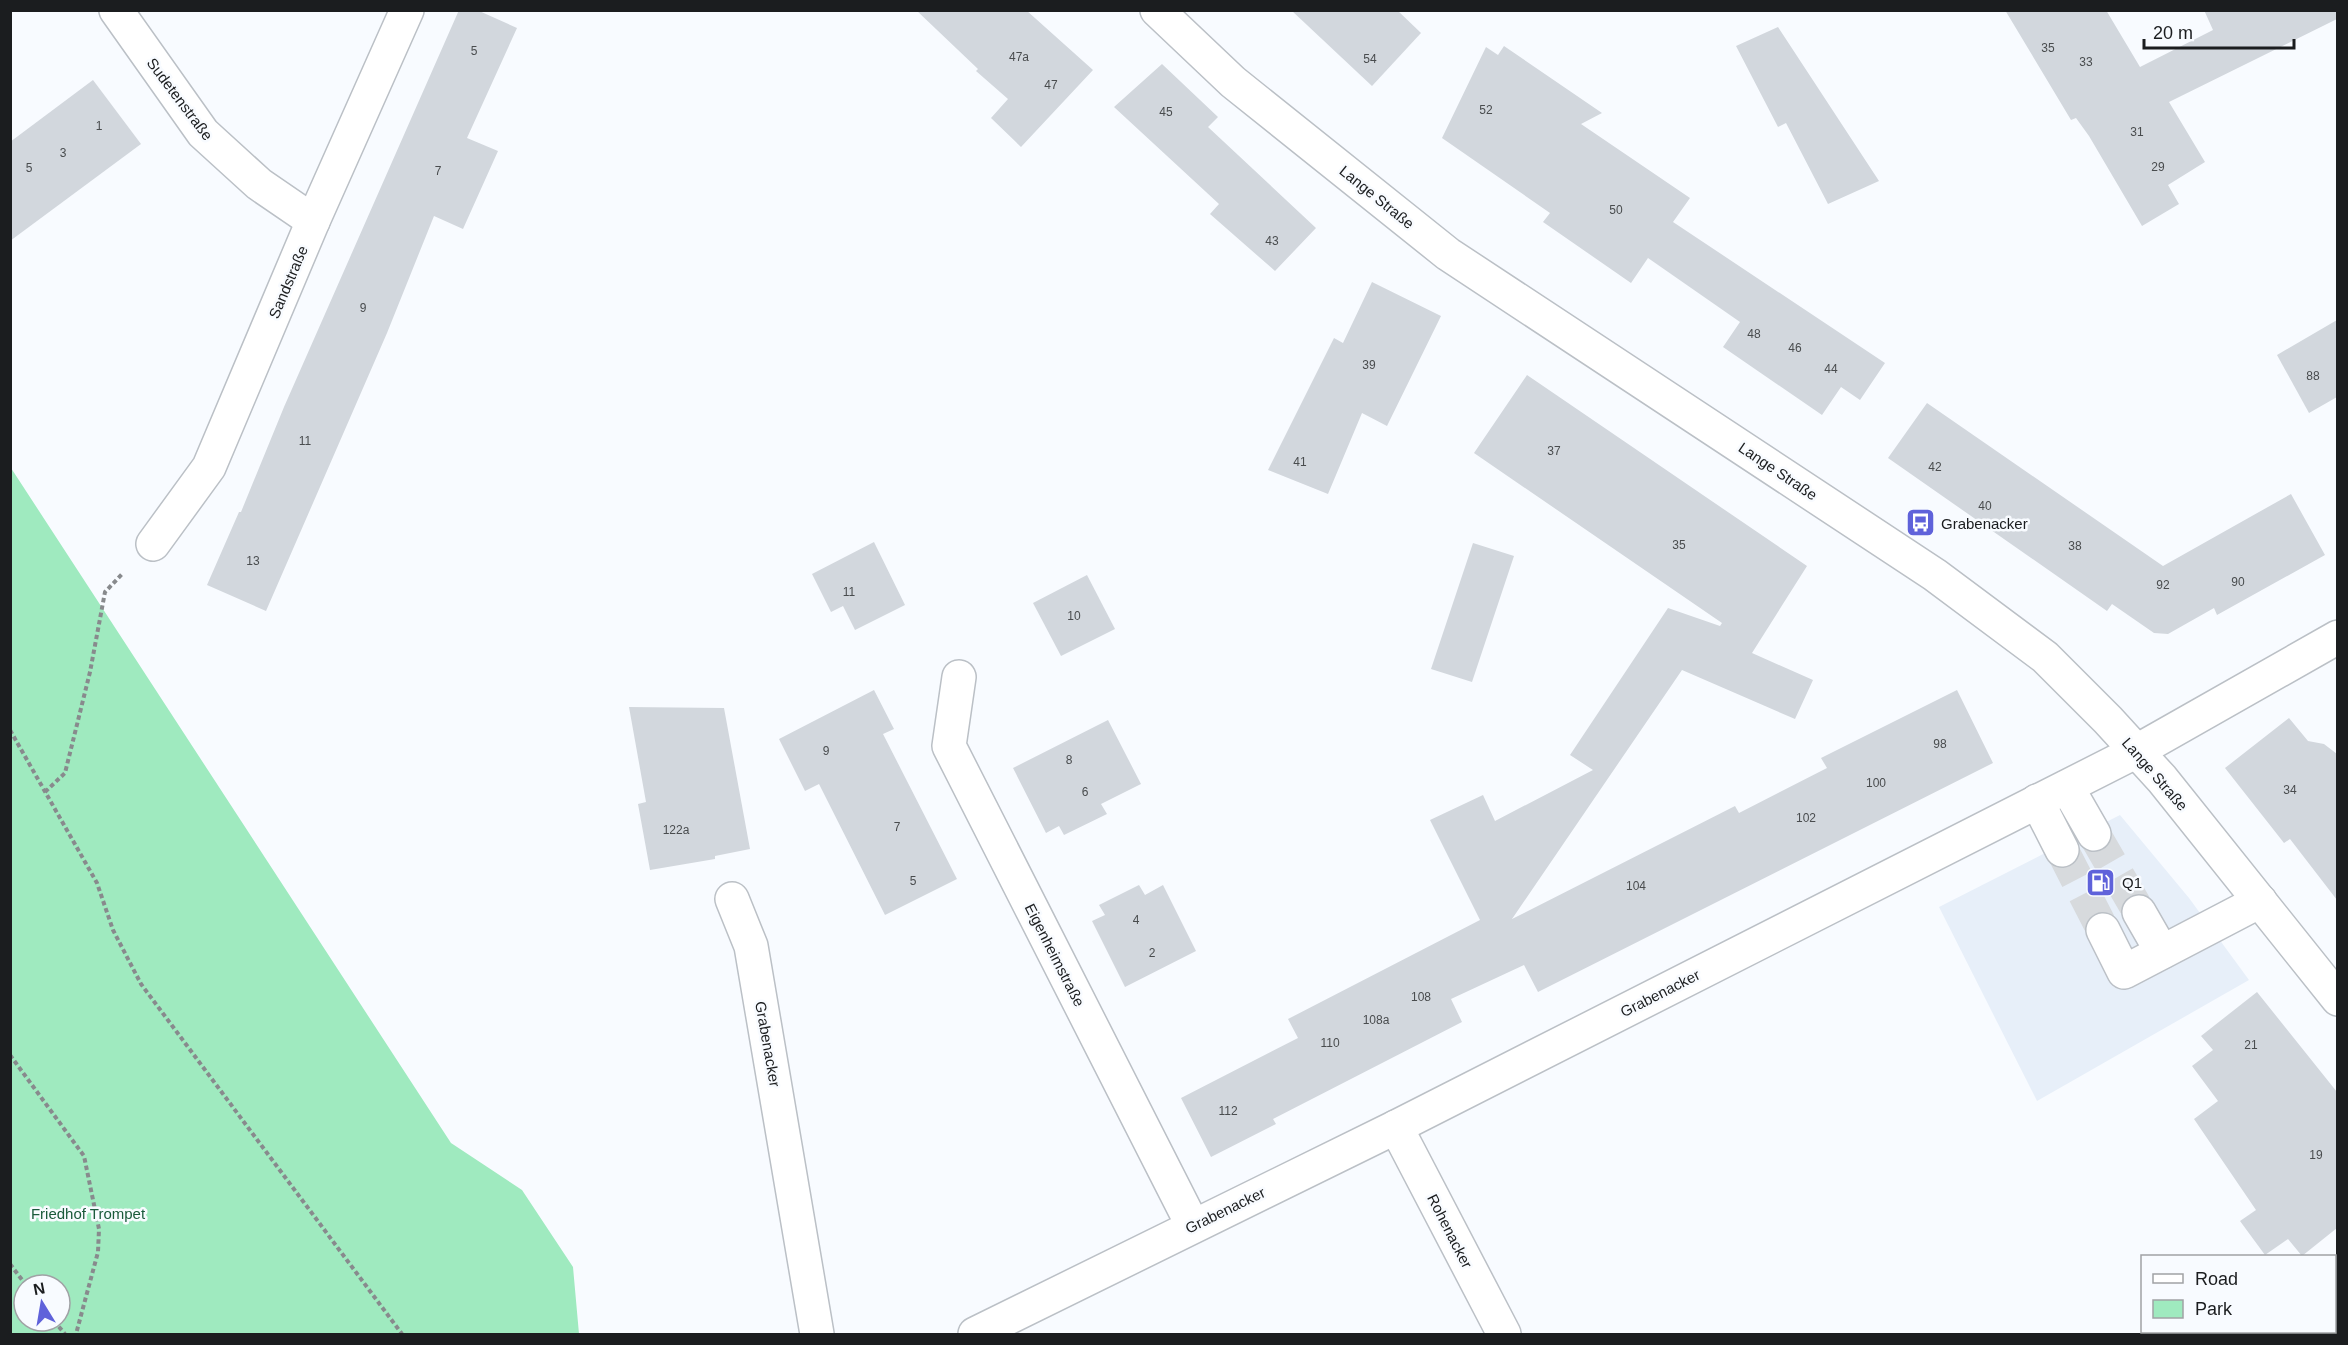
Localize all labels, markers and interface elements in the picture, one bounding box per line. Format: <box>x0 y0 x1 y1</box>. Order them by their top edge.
scale bar <box>2144 12 2294 50</box>
text: 20 m <box>2153 23 2193 43</box>
house number: 35 <box>2041 41 2055 55</box>
house number: 5 <box>471 44 478 58</box>
house number: 47a <box>1009 50 1029 64</box>
house number: 54 <box>1363 52 1377 66</box>
street label: Sudetenstraße <box>144 55 216 143</box>
house number: 33 <box>2079 55 2093 69</box>
house number: 47 <box>1044 78 1058 92</box>
house number: 52 <box>1479 103 1493 117</box>
house number: 45 <box>1159 105 1173 119</box>
house number: 1 <box>96 119 103 133</box>
house number: 31 <box>2130 125 2144 139</box>
house number: 3 <box>60 146 67 160</box>
house number: 29 <box>2151 160 2165 174</box>
house number: 5 <box>26 161 33 175</box>
street label: Lange Straße <box>1336 162 1418 232</box>
house number: 7 <box>435 164 442 178</box>
house number: 50 <box>1609 203 1623 217</box>
house number: 43 <box>1265 234 1279 248</box>
street label: Sandstraße <box>265 243 311 321</box>
house number: 9 <box>360 301 367 315</box>
house number: 48 <box>1747 327 1761 341</box>
house number: 46 <box>1788 341 1802 355</box>
house number: 39 <box>1362 358 1376 372</box>
house number: 44 <box>1824 362 1838 376</box>
house number: 88 <box>2306 369 2320 383</box>
house number: 11 <box>299 434 312 448</box>
street label: Lange Straße <box>1736 439 1820 503</box>
house number: 37 <box>1547 444 1561 458</box>
house number: 41 <box>1293 455 1307 469</box>
house number: 42 <box>1928 460 1942 474</box>
house number: 40 <box>1978 499 1992 513</box>
bus stop icon: Grabenacker <box>1904 507 1936 539</box>
place label: Grabenacker <box>1941 515 2028 532</box>
house number: 35 <box>1672 538 1686 552</box>
house number: 38 <box>2068 539 2082 553</box>
house number: 13 <box>246 554 260 568</box>
house number: 90 <box>2231 575 2245 589</box>
house number: 92 <box>2156 578 2170 592</box>
house number: 11 <box>843 585 856 599</box>
house number: 10 <box>1067 609 1081 623</box>
street label: Lange Straße <box>2119 734 2191 814</box>
house number: 98 <box>1933 737 1947 751</box>
house number: 9 <box>823 744 830 758</box>
house number: 8 <box>1066 753 1073 767</box>
house number: 100 <box>1866 776 1886 790</box>
house number: 34 <box>2283 783 2297 797</box>
house number: 6 <box>1082 785 1089 799</box>
house number: 102 <box>1796 811 1816 825</box>
house number: 7 <box>894 820 901 834</box>
house number: 122a <box>663 823 690 837</box>
fuel station icon: Q1 <box>2085 866 2117 898</box>
house number: 5 <box>910 874 917 888</box>
place label: Q1 <box>2122 874 2142 891</box>
house number: 104 <box>1626 879 1646 893</box>
street label: Eigenheimstraße <box>1022 901 1088 1009</box>
house number: 4 <box>1133 913 1140 927</box>
house number: 2 <box>1149 946 1156 960</box>
street label: Grabenacker <box>1618 966 1702 1020</box>
house number: 108 <box>1411 990 1431 1004</box>
street label: Grabenacker <box>752 1000 784 1088</box>
house number: 108a <box>1363 1013 1390 1027</box>
house number: 110 <box>1320 1036 1340 1050</box>
house number: 21 <box>2244 1038 2258 1052</box>
house number: 112 <box>1218 1104 1238 1118</box>
house number: 19 <box>2309 1148 2323 1162</box>
street label: Grabenacker <box>1182 1183 1268 1237</box>
street label: Rohenacker <box>1424 1191 1476 1271</box>
park label: Friedhof Trompet <box>31 1205 146 1222</box>
legend <box>2141 1255 2336 1333</box>
text: Road <box>2195 1269 2238 1289</box>
north arrow <box>12 1273 72 1333</box>
text: N <box>32 1279 47 1298</box>
text: Park <box>2195 1299 2233 1319</box>

